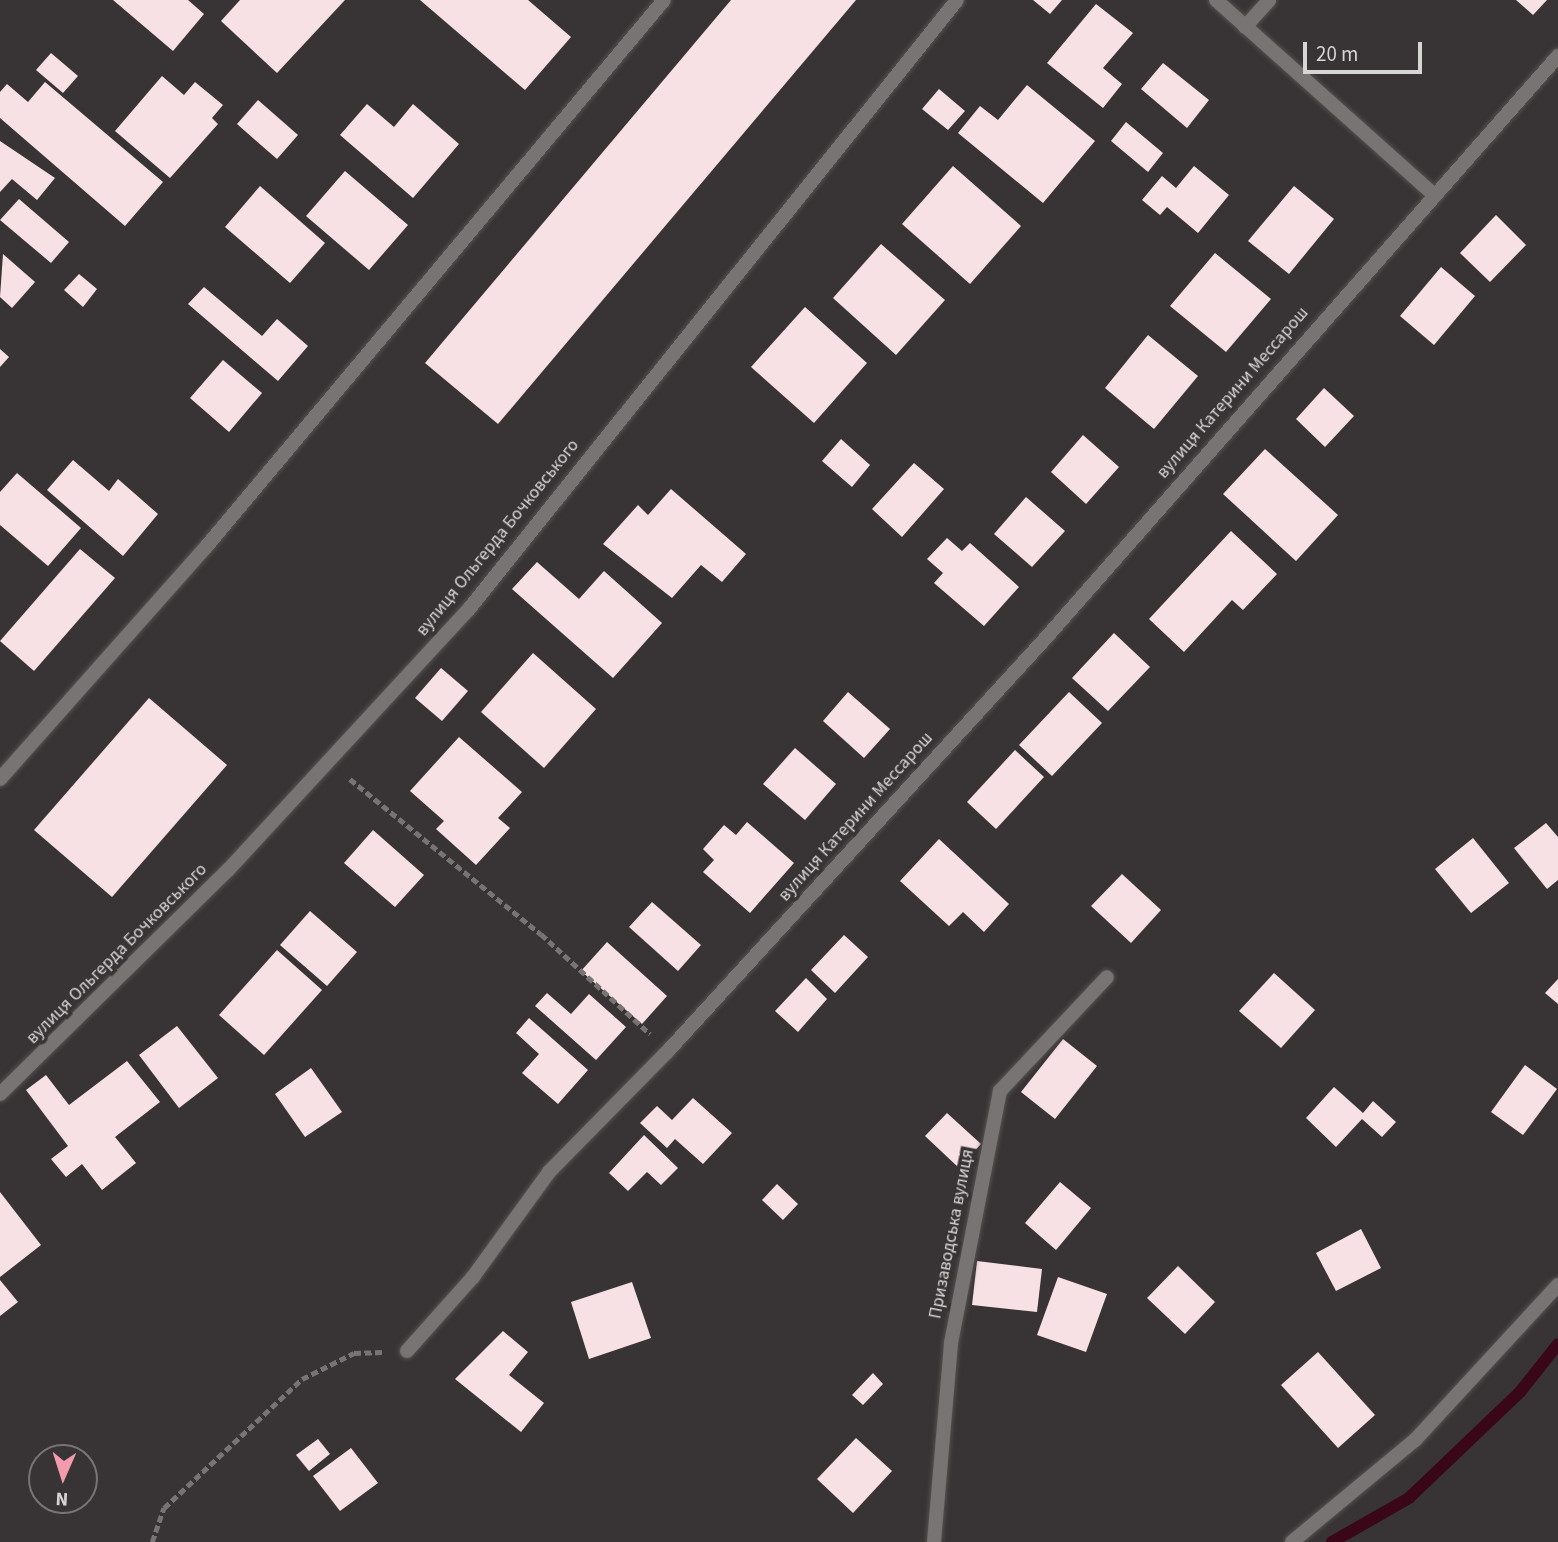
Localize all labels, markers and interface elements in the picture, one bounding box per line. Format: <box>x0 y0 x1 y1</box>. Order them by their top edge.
scale bar <box>1306 28 1425 72</box>
text: 20 m <box>1316 39 1358 69</box>
street label: вулиця Катерини Мессарош <box>1153 303 1313 483</box>
street label: вулиця Ольгерда Бочковського <box>412 435 584 641</box>
street label: вулиця Катерини Мессарош <box>774 728 938 906</box>
street label: вулиця Ольгерда Бочковського <box>22 859 212 1049</box>
street label: Призаводська вулиця <box>925 1147 979 1321</box>
north arrow <box>28 1444 98 1514</box>
text: N <box>55 1485 69 1512</box>

